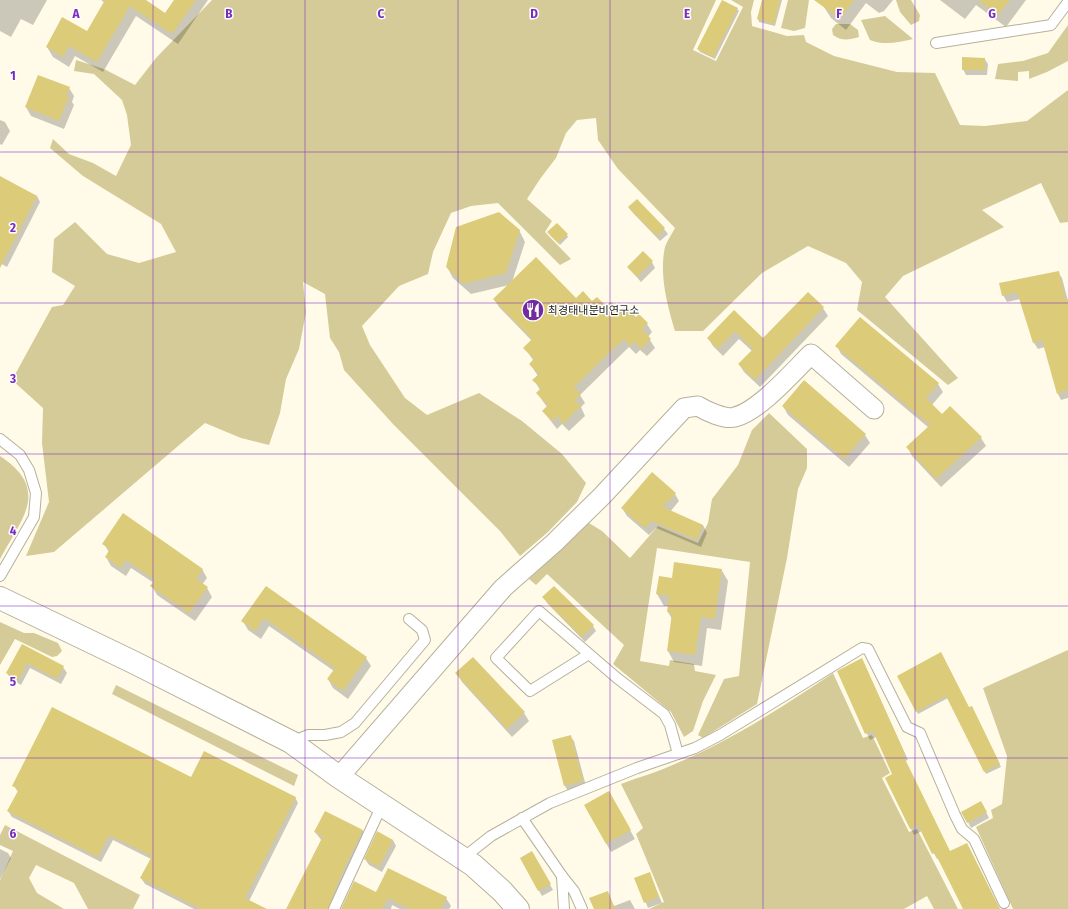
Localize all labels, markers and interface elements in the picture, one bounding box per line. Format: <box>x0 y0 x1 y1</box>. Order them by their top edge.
text: A <box>71 6 80 21</box>
text: B <box>225 6 233 21</box>
text: C <box>378 6 385 21</box>
text: D <box>530 6 538 21</box>
text: E <box>684 6 690 21</box>
text: F <box>836 6 842 21</box>
text: G <box>988 6 996 21</box>
text: 1 <box>10 68 16 83</box>
text: 2 <box>9 220 16 235</box>
restaurant icon: 최경태내분비연구소 <box>520 297 546 323</box>
place label: 최경태내분비연구소 <box>548 304 639 317</box>
text: 3 <box>9 371 16 386</box>
text: 4 <box>10 523 17 538</box>
text: 5 <box>10 674 16 689</box>
text: 6 <box>10 826 17 841</box>

